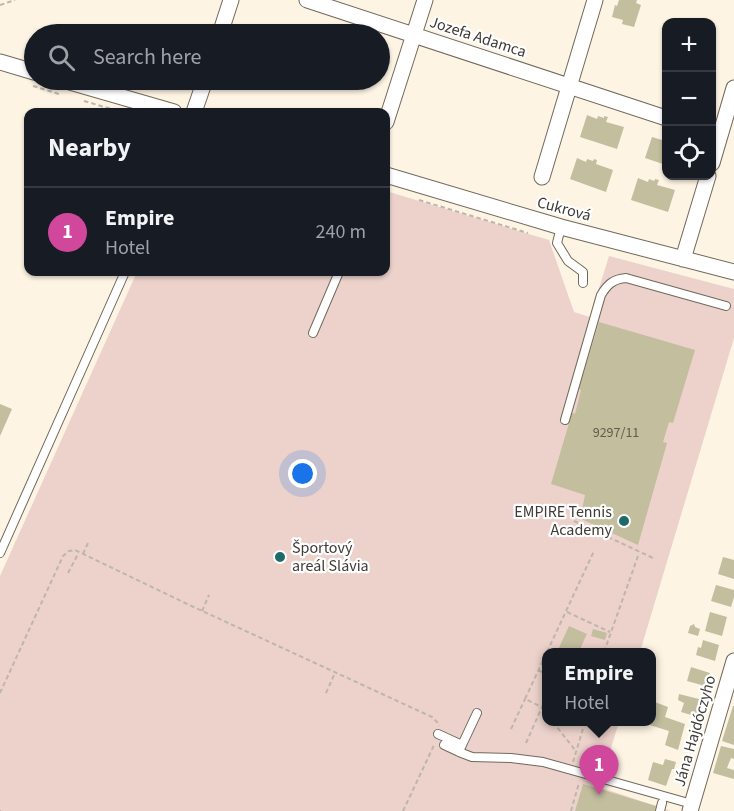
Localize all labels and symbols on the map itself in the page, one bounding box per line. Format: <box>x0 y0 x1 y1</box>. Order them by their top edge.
street label: Jozefa Adamca <box>427 11 529 63</box>
street label: Cukrová <box>535 191 593 227</box>
house number: 9297/11 <box>593 423 639 443</box>
your location <box>288 459 317 488</box>
place label: EMPIRE Tennis Academy <box>514 501 613 541</box>
marker: EMPIRE Tennis Academy <box>617 514 631 528</box>
place label: Športový areál Slávia <box>292 537 369 577</box>
marker: Športový areál Slávia <box>273 550 287 564</box>
street label: Jána Hajdóczyho <box>669 673 721 789</box>
pin: 1 <box>580 746 618 795</box>

